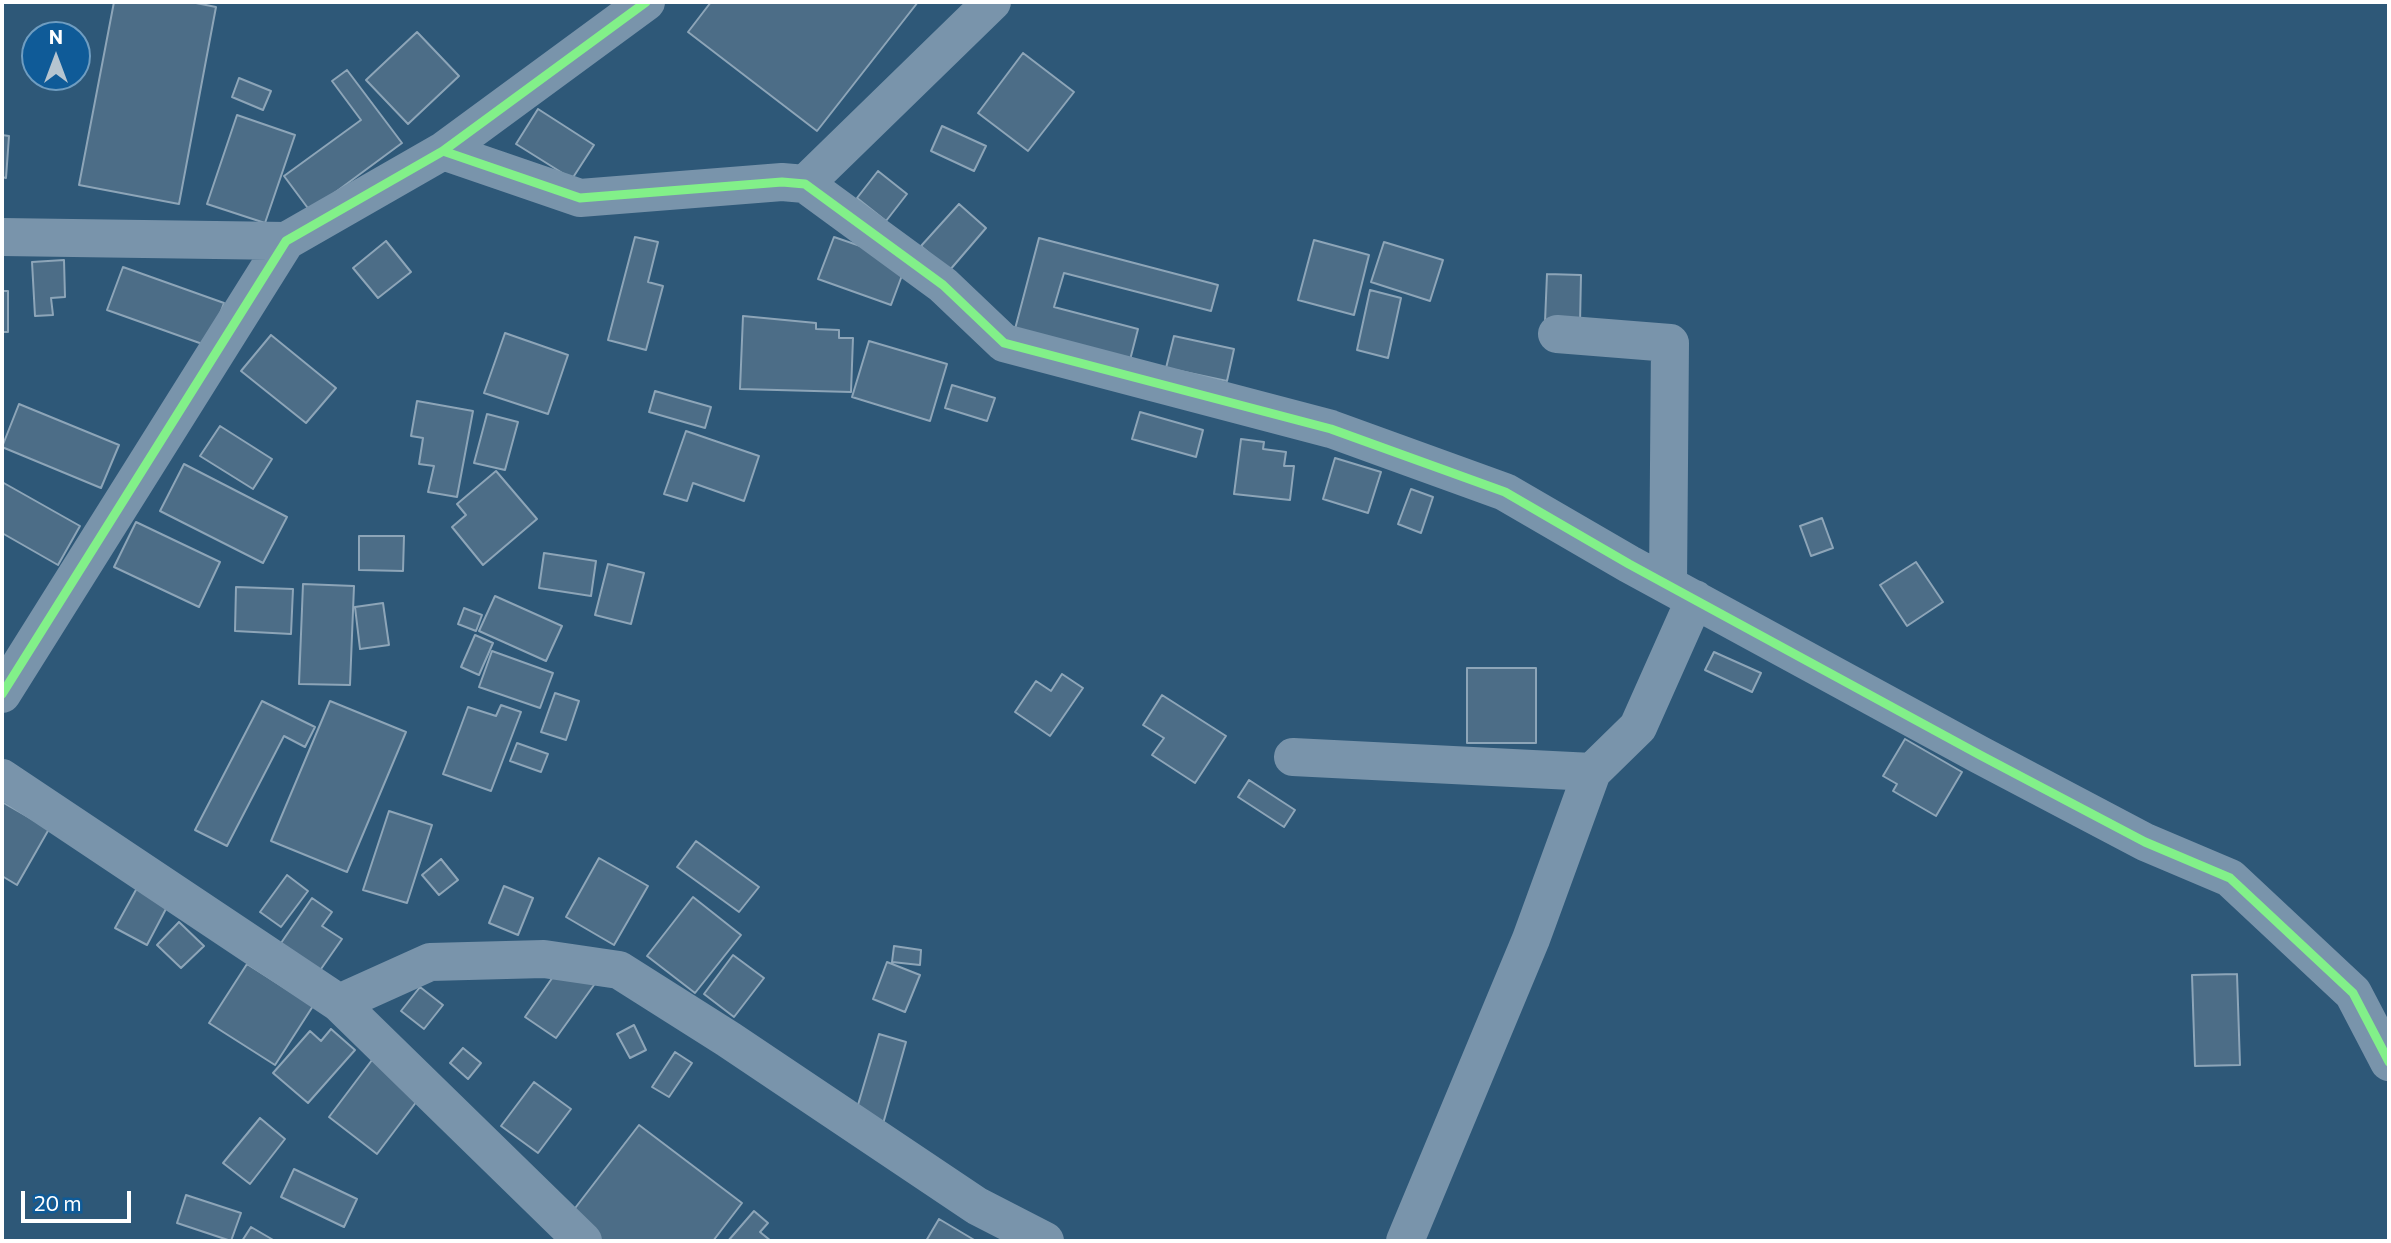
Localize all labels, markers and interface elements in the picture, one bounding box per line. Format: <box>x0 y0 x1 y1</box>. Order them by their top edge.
north arrow <box>21 21 91 91</box>
text: N <box>49 25 63 48</box>
scale bar <box>24 1176 135 1220</box>
text: 20 m <box>34 1190 82 1215</box>

